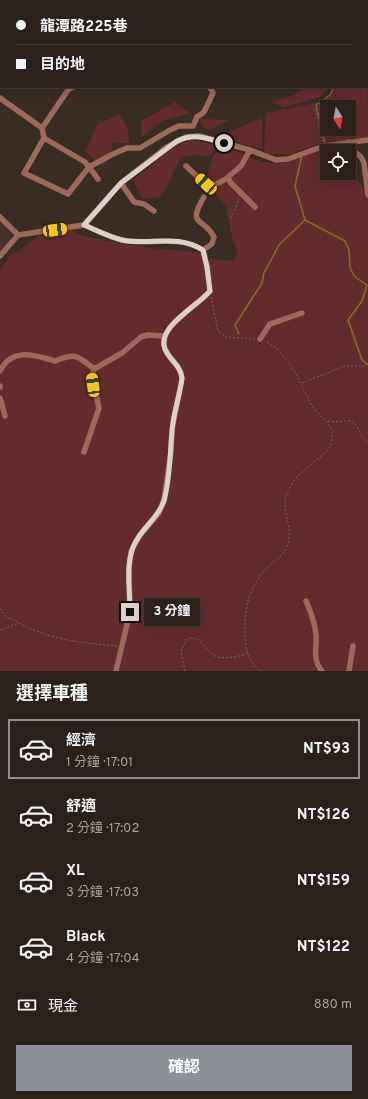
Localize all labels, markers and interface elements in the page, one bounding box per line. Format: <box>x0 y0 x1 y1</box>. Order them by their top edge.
text: 龍潭路225巷 <box>40 18 128 37</box>
text: 目的地 <box>40 56 85 75</box>
north arrow <box>320 100 356 136</box>
map controls <box>320 100 356 180</box>
route start <box>215 134 233 152</box>
button: locate <box>320 144 356 180</box>
car <box>193 172 219 196</box>
car <box>42 222 68 238</box>
car <box>85 372 101 398</box>
callout: 3 分鐘 <box>144 598 200 626</box>
route end <box>121 603 139 621</box>
text: 3 分鐘 <box>153 604 191 620</box>
text: 選擇車種 <box>16 683 88 706</box>
icon: car <box>18 731 54 767</box>
text: 經濟 <box>66 732 96 751</box>
text: NT$93 <box>303 740 350 759</box>
text: 1 分鐘 · 17:01 <box>66 755 133 771</box>
icon: car <box>18 797 54 833</box>
text: 舒適 <box>66 798 96 817</box>
text: NT$126 <box>297 806 350 825</box>
text: 2 分鐘 · 17:02 <box>66 821 139 837</box>
text: XL <box>66 862 84 881</box>
icon: car <box>18 863 54 899</box>
text: NT$159 <box>297 872 350 891</box>
text: 3 分鐘 · 17:03 <box>66 885 139 901</box>
text: Black <box>66 928 106 947</box>
icon: car <box>18 929 54 965</box>
text: NT$122 <box>297 938 350 957</box>
text: 4 分鐘 · 17:04 <box>66 951 140 967</box>
icon: cash <box>16 994 38 1016</box>
text: 880 m <box>314 997 352 1013</box>
text: 現金 <box>48 998 78 1017</box>
button: 確認 <box>16 1045 352 1091</box>

